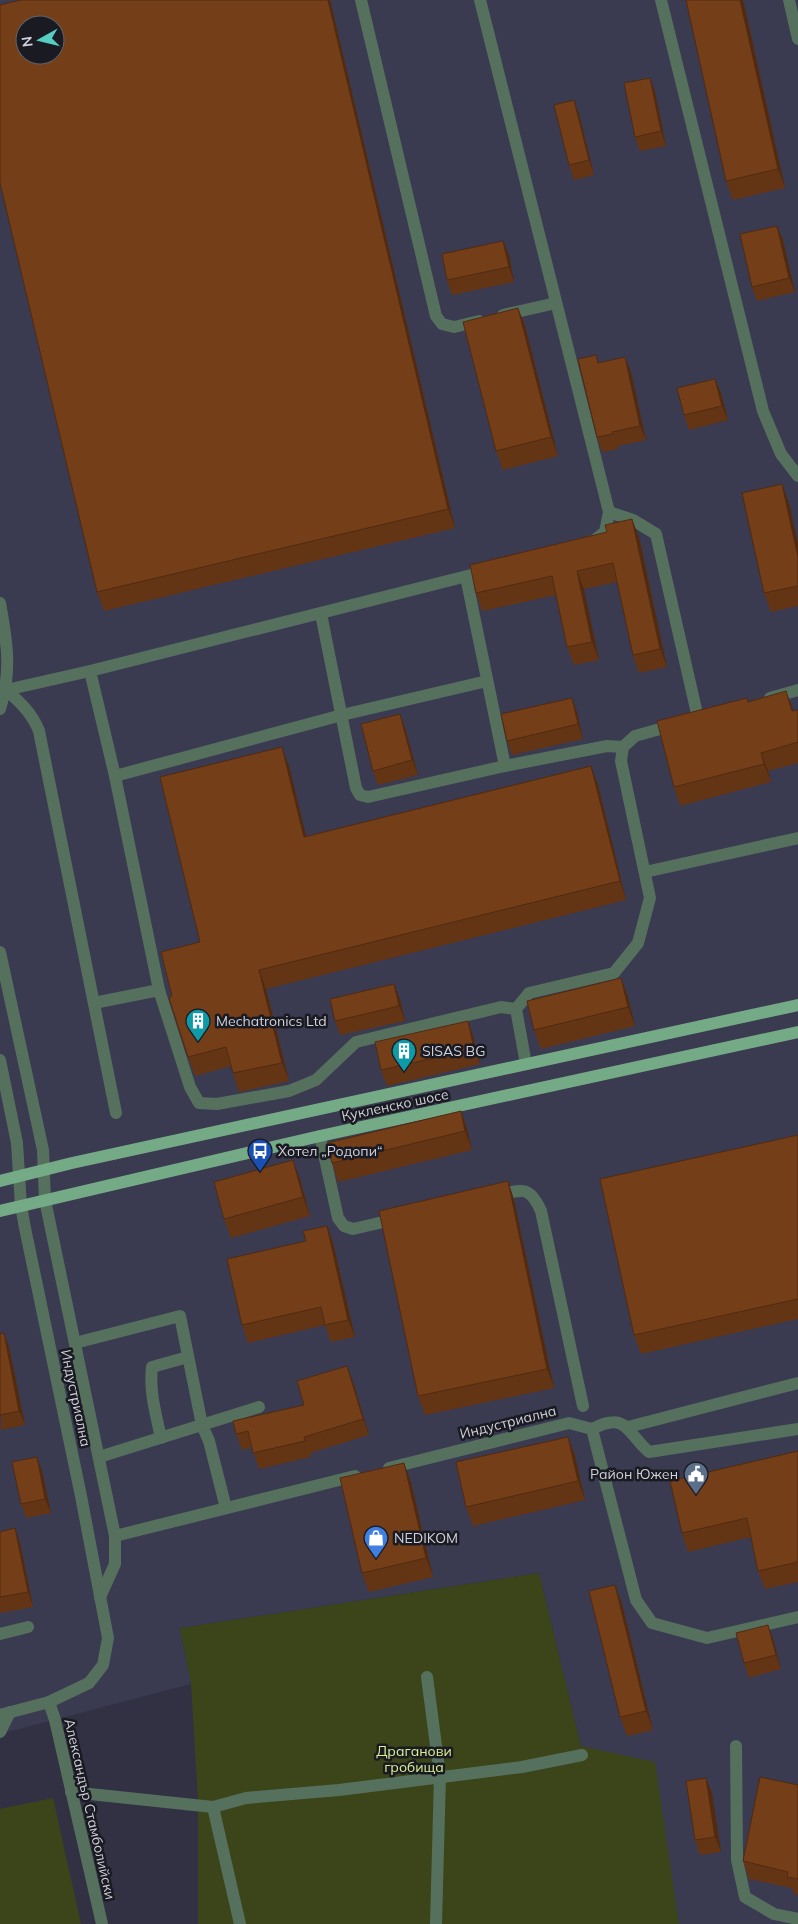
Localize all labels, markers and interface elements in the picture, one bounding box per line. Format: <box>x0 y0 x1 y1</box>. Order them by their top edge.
north arrow <box>15 15 65 65</box>
text: N <box>17 35 37 48</box>
building icon: Mechatronics Ltd <box>185 1008 211 1042</box>
place label: Mechatronics Ltd <box>216 1012 327 1030</box>
building icon: SISAS BG <box>391 1038 417 1072</box>
place label: SISAS BG <box>422 1042 485 1060</box>
street label: Кукленско шосе <box>340 1085 450 1125</box>
bus stop icon: Хотел „Родопи“ <box>247 1138 273 1172</box>
place label: Хотел „Родопи“ <box>278 1142 383 1160</box>
street label: Индустриална <box>57 1348 95 1448</box>
street label: Индустриална <box>458 1401 558 1443</box>
public building icon: Район Южен <box>683 1461 709 1495</box>
place label: Район Южен <box>590 1465 678 1483</box>
shop icon: NEDIKOM <box>363 1525 389 1559</box>
place label: NEDIKOM <box>394 1529 458 1547</box>
street label: Александър Стамболийски <box>60 1717 120 1901</box>
park label: Драганови гробища <box>376 1742 452 1776</box>

